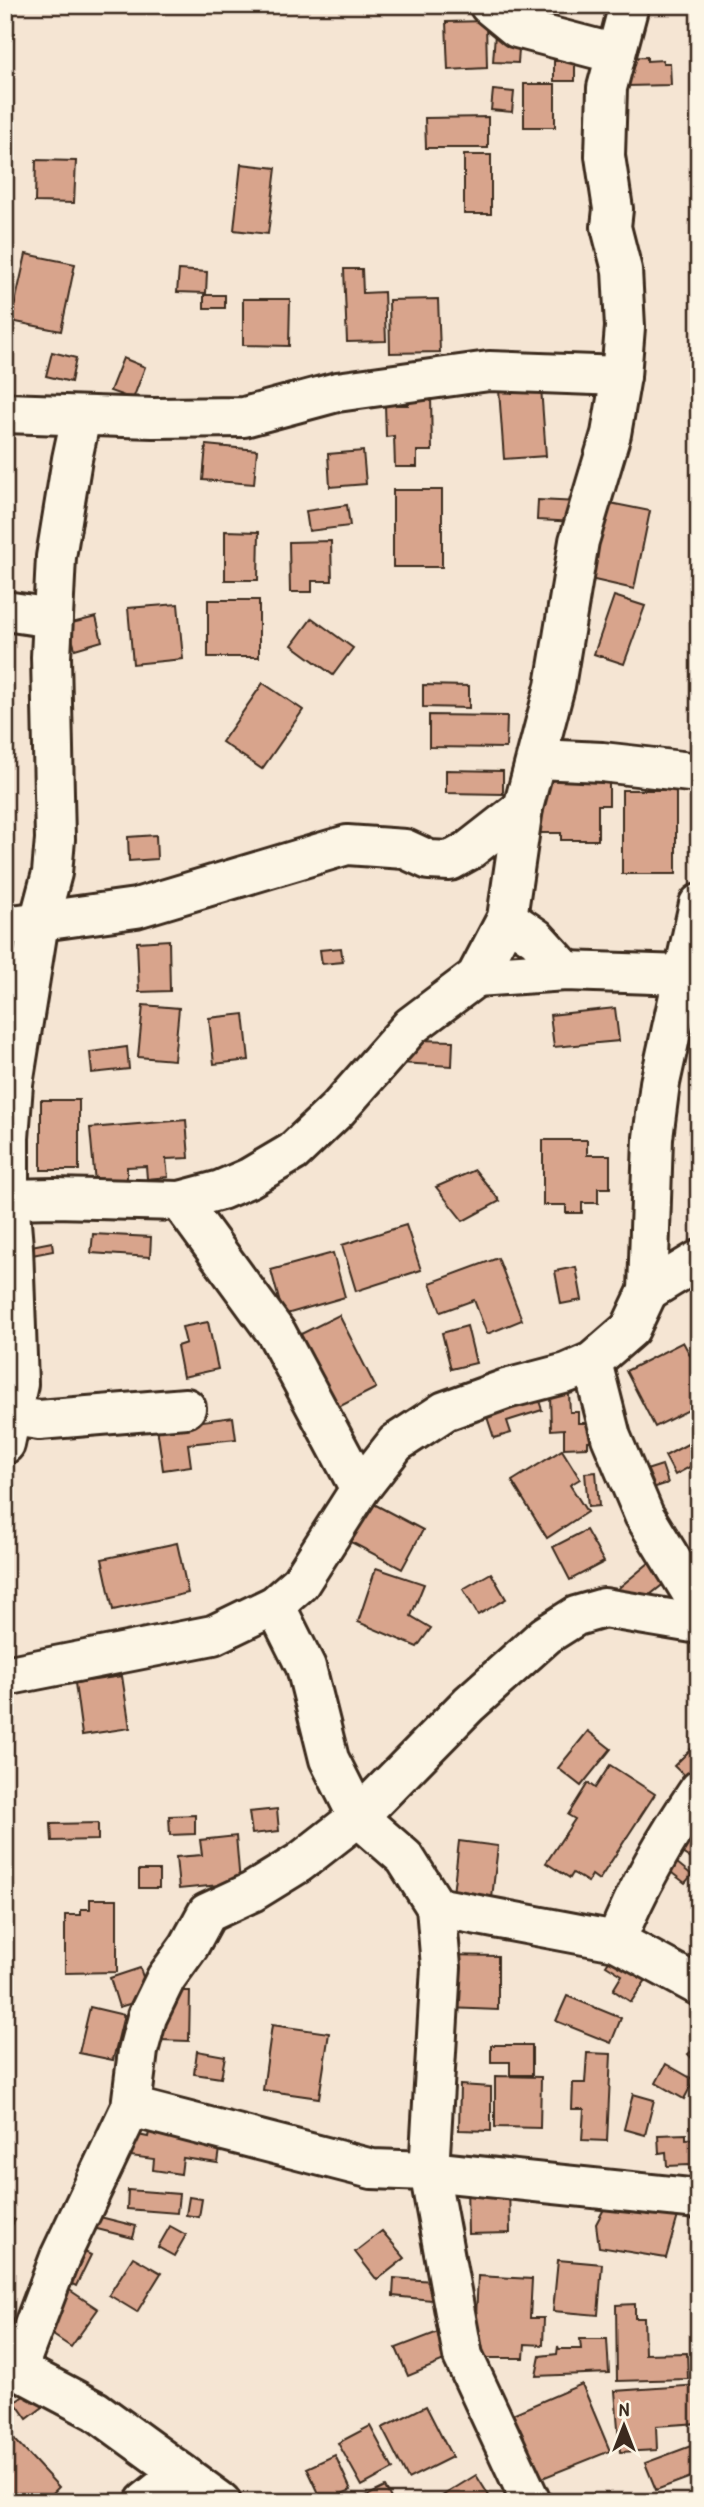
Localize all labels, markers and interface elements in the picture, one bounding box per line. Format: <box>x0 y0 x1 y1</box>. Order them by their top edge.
north arrow <box>588 2392 658 2462</box>
text: N <box>619 2396 629 2422</box>

